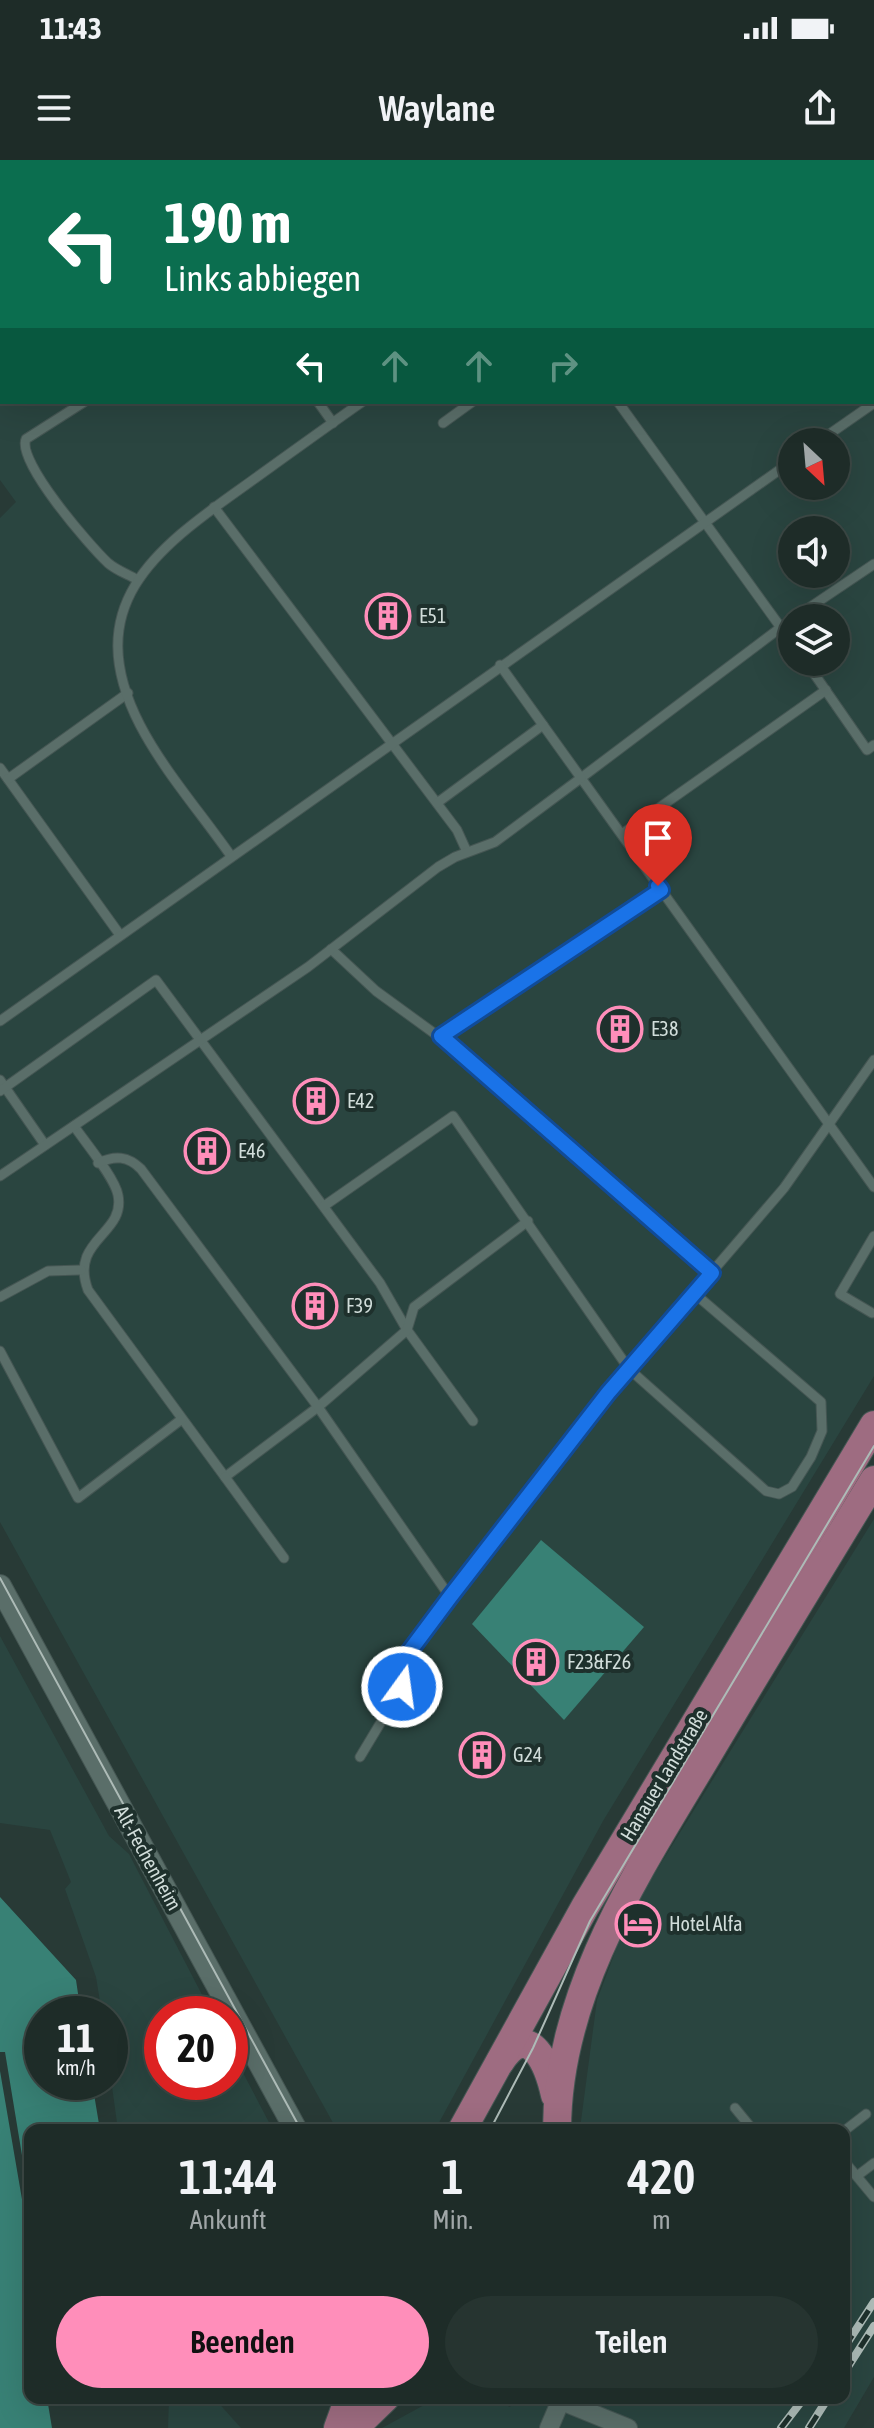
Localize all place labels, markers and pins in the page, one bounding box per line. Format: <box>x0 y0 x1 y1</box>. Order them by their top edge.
building icon: E51 <box>364 592 412 640</box>
place label: E51 <box>419 604 446 627</box>
pin <box>624 804 692 886</box>
building icon: E38 <box>596 1005 644 1053</box>
place label: E38 <box>651 1017 678 1040</box>
building icon: E42 <box>292 1077 340 1125</box>
place label: E42 <box>347 1089 374 1112</box>
building icon: E46 <box>183 1127 231 1175</box>
place label: E46 <box>238 1139 265 1162</box>
building icon: F39 <box>291 1282 339 1330</box>
place label: F39 <box>346 1294 373 1317</box>
building icon: F23&F26 <box>512 1638 560 1686</box>
place label: F23&F26 <box>567 1650 631 1673</box>
building icon: G24 <box>458 1731 506 1779</box>
place label: G24 <box>513 1743 542 1766</box>
hotel icon: Hotel Alfa <box>614 1900 662 1948</box>
place label: Hotel Alfa <box>669 1912 743 1935</box>

